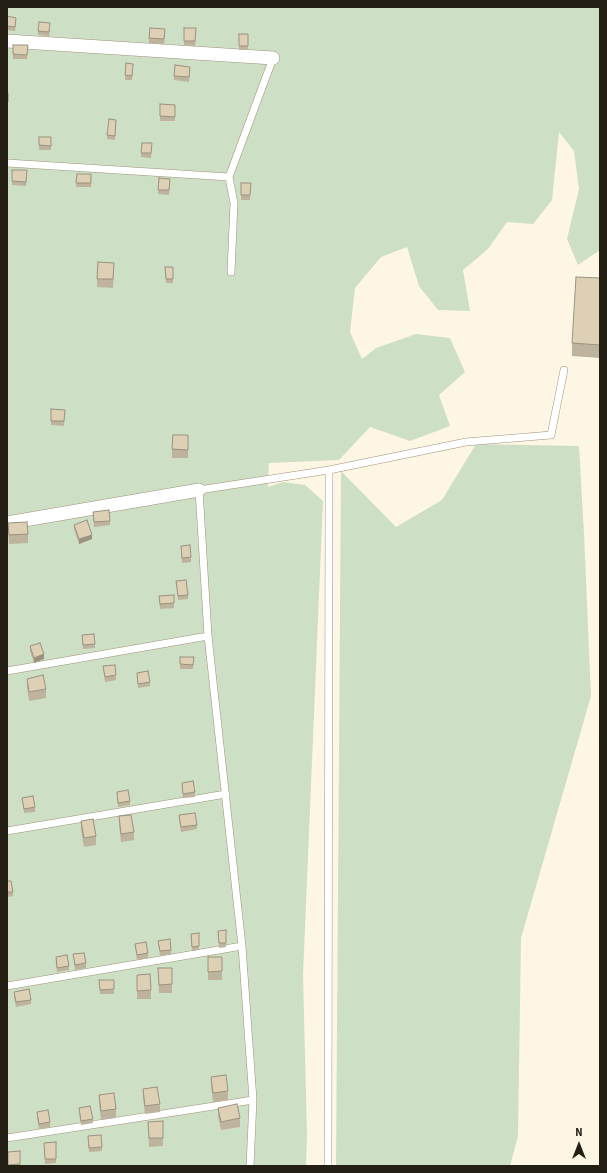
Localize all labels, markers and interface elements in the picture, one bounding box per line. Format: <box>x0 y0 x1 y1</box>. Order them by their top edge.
north arrow <box>559 1125 599 1165</box>
text: N <box>575 1125 583 1140</box>

